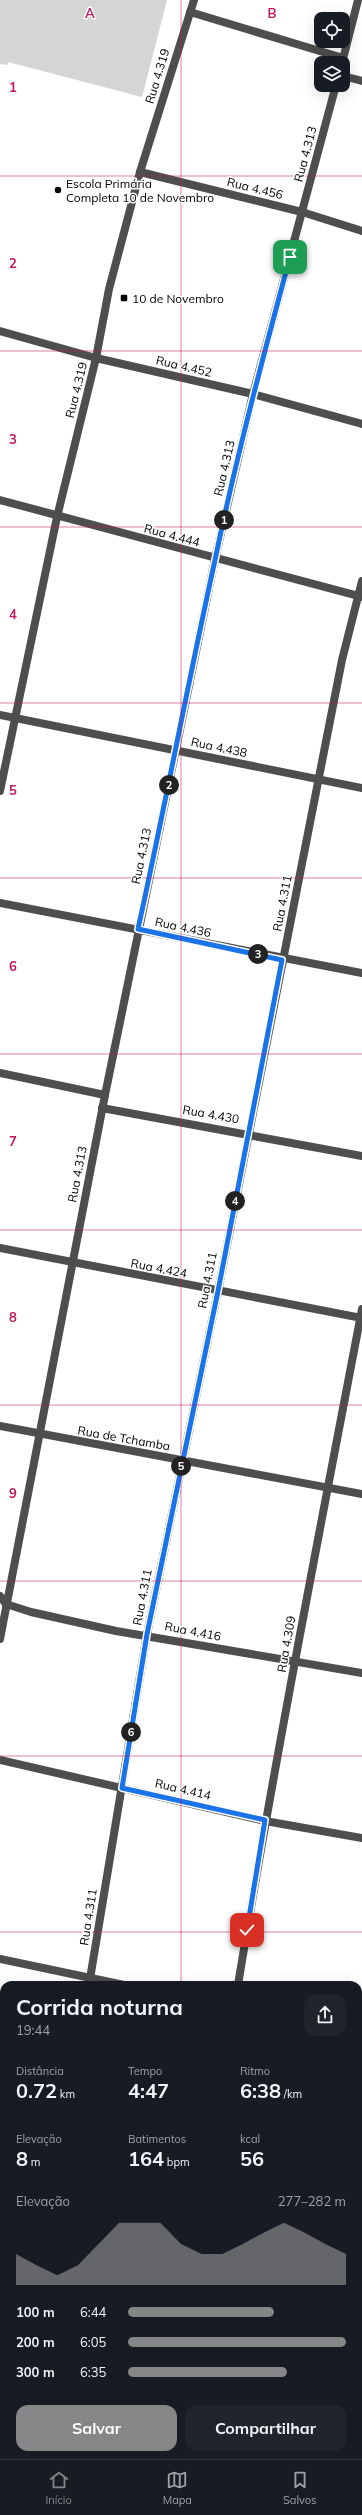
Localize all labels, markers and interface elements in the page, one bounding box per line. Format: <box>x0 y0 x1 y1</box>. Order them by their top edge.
text: A <box>85 5 95 21</box>
text: B <box>268 5 277 21</box>
map controls <box>314 12 350 92</box>
button: locate <box>314 12 350 48</box>
street label: Rua 4.319 <box>141 47 173 105</box>
button: layers <box>314 56 350 92</box>
text: 1 <box>9 79 17 95</box>
street label: Rua 4.313 <box>290 124 320 184</box>
street label: Rua 4.456 <box>225 174 285 202</box>
place label: Escola Primária Completa 10 de Novembro <box>66 176 214 205</box>
marker: Escola Primária Completa 10 de Novembro <box>53 185 63 195</box>
pin <box>273 240 307 274</box>
icon: arrive <box>279 246 301 268</box>
text: 2 <box>9 255 17 271</box>
place label: 10 de Novembro <box>132 291 224 306</box>
marker: 10 de Novembro <box>119 293 129 303</box>
street label: Rua 4.452 <box>154 352 214 380</box>
street label: Rua 4.319 <box>62 360 90 420</box>
text: 3 <box>9 431 17 447</box>
street label: Rua 4.313 <box>210 438 238 498</box>
pin: 1 <box>214 510 234 530</box>
text: 1 <box>221 513 227 527</box>
street label: Rua 4.444 <box>142 520 202 550</box>
text: 4 <box>9 606 17 622</box>
street label: Rua 4.438 <box>190 734 248 760</box>
pin: 2 <box>159 775 179 795</box>
text: 2 <box>166 778 172 792</box>
text: 5 <box>9 782 17 798</box>
street label: Rua 4.313 <box>128 827 154 885</box>
street label: Rua 4.311 <box>269 874 295 932</box>
street label: Rua 4.436 <box>154 914 212 940</box>
pin: 3 <box>248 944 268 964</box>
text: 3 <box>255 947 261 961</box>
text: 6 <box>9 958 17 974</box>
street label: Rua 4.430 <box>182 1102 240 1126</box>
text: 7 <box>9 1133 17 1149</box>
street label: Rua 4.313 <box>64 1145 90 1203</box>
pin: 4 <box>225 1191 245 1211</box>
text: 4 <box>232 1194 238 1208</box>
street label: Rua 4.311 <box>194 1251 220 1309</box>
street label: Rua 4.424 <box>130 1255 188 1281</box>
text: 8 <box>9 1309 17 1325</box>
street label: Rua de Tchamba <box>76 1422 172 1454</box>
pin: 5 <box>171 1456 191 1476</box>
text: 5 <box>178 1459 184 1473</box>
text: 9 <box>9 1485 17 1501</box>
street label: Rua 4.311 <box>129 1568 155 1626</box>
street label: Rua 4.309 <box>274 1615 298 1673</box>
street label: Rua 4.416 <box>164 1618 222 1644</box>
pin: 6 <box>121 1722 141 1742</box>
text: 6 <box>128 1725 134 1739</box>
street label: Rua 4.414 <box>153 1775 213 1803</box>
street label: Rua 4.311 <box>76 1888 100 1946</box>
pin <box>230 1913 264 1947</box>
icon: check <box>236 1919 258 1941</box>
text: Corrida noturna <box>16 1993 183 2021</box>
button: share <box>304 1994 346 2036</box>
text: 19:44 <box>16 2022 50 2038</box>
text: Distância <box>16 2064 64 2078</box>
text: Tempo <box>128 2064 162 2078</box>
text: Ritmo <box>240 2064 270 2078</box>
text: 0.72 <box>16 2078 57 2103</box>
text: 4:47 <box>128 2078 169 2103</box>
text: 6:38 <box>240 2078 281 2103</box>
text: km <box>57 2087 75 2101</box>
text: /km <box>281 2087 302 2101</box>
text: Elevação <box>16 2132 62 2146</box>
text: Batimentos <box>128 2132 186 2146</box>
text: kcal <box>240 2132 260 2146</box>
text: 8 <box>16 2146 28 2171</box>
text: 164 <box>128 2146 164 2171</box>
text: 56 <box>240 2146 264 2171</box>
text: m <box>28 2155 41 2169</box>
text: bpm <box>164 2155 190 2169</box>
text: Elevação <box>16 2193 70 2209</box>
text: 277–282 m <box>278 2193 346 2209</box>
text: 100 m <box>16 2304 55 2320</box>
text: 6:44 <box>80 2304 106 2320</box>
text: 200 m <box>16 2334 55 2350</box>
text: 6:05 <box>80 2334 106 2350</box>
text: 300 m <box>16 2364 55 2380</box>
text: 6:35 <box>80 2364 106 2380</box>
button: Salvar <box>16 2405 177 2451</box>
button: Compartilhar <box>185 2405 346 2451</box>
tab: Início <box>45 2469 72 2507</box>
tab: Mapa <box>163 2469 192 2507</box>
tab: Salvos <box>283 2469 317 2507</box>

